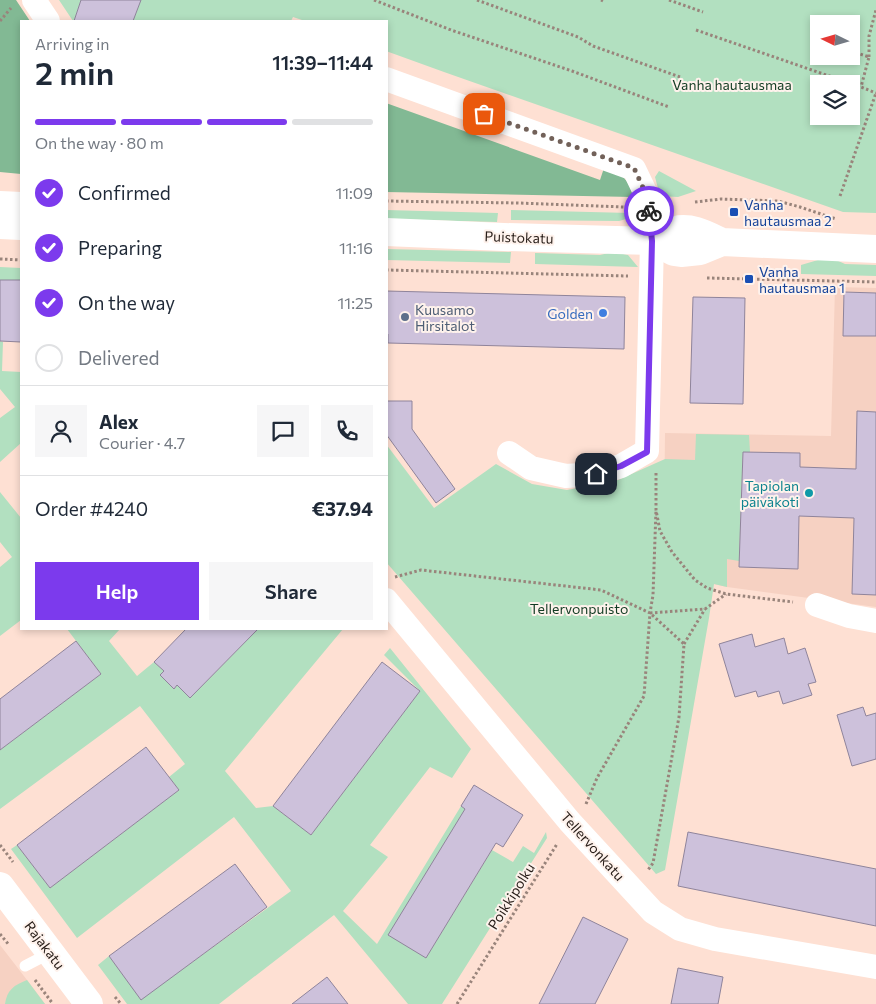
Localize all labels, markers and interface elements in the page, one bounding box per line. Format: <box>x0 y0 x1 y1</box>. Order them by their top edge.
north arrow <box>810 15 860 65</box>
map controls <box>810 15 860 125</box>
text: Arriving in <box>35 34 109 53</box>
text: 11:39–11:44 <box>272 51 373 74</box>
text: 2 min <box>35 52 114 92</box>
button: layers <box>810 75 860 125</box>
park label: Vanha hautausmaa <box>672 76 792 93</box>
pin <box>463 93 505 135</box>
icon: bag <box>470 100 498 128</box>
text: On the way · 80 m <box>35 133 164 152</box>
icon: check <box>35 179 63 207</box>
text: Confirmed <box>78 181 171 204</box>
text: 11:09 <box>335 183 373 202</box>
courier <box>624 186 674 236</box>
place label: Vanha hautausmaa 2 <box>744 196 832 229</box>
icon: bike <box>635 197 663 225</box>
marker: Vanha hautausmaa 2 <box>728 206 740 218</box>
street label: Puistokatu <box>484 227 554 247</box>
icon: check <box>35 234 63 262</box>
text: Preparing <box>78 236 162 259</box>
text: 11:16 <box>339 238 373 257</box>
place label: Vanha hautausmaa 1 <box>759 263 845 296</box>
marker: Vanha hautausmaa 1 <box>743 273 755 285</box>
icon: check <box>35 289 63 317</box>
text: On the way <box>78 291 175 314</box>
text: 11:25 <box>337 293 373 312</box>
place label: Kuusamo Hirsitalot <box>415 301 475 334</box>
place label: Golden <box>547 305 593 322</box>
marker: Golden <box>597 307 609 319</box>
marker: Kuusamo Hirsitalot <box>399 311 411 323</box>
text: Delivered <box>78 346 159 369</box>
button: person <box>35 405 87 457</box>
button: chat <box>257 405 309 457</box>
button: phone <box>321 405 373 457</box>
text: Alex <box>99 410 139 433</box>
text: Courier · 4.7 <box>99 433 185 452</box>
pin <box>575 453 617 495</box>
icon: home <box>582 460 610 488</box>
place label: Tapiolan päiväkoti <box>741 477 799 510</box>
marker: Tapiolan päiväkoti <box>803 487 815 499</box>
text: Order #4240 <box>35 497 148 520</box>
text: €37.94 <box>312 497 373 520</box>
button: Help <box>35 562 199 620</box>
button: Share <box>209 562 373 620</box>
park label: Tellervonpuisto <box>530 600 628 617</box>
street label: Tellervonkatu <box>558 808 628 884</box>
street label: Poikkipolku <box>484 860 538 932</box>
street label: Rajakatu <box>21 918 69 972</box>

